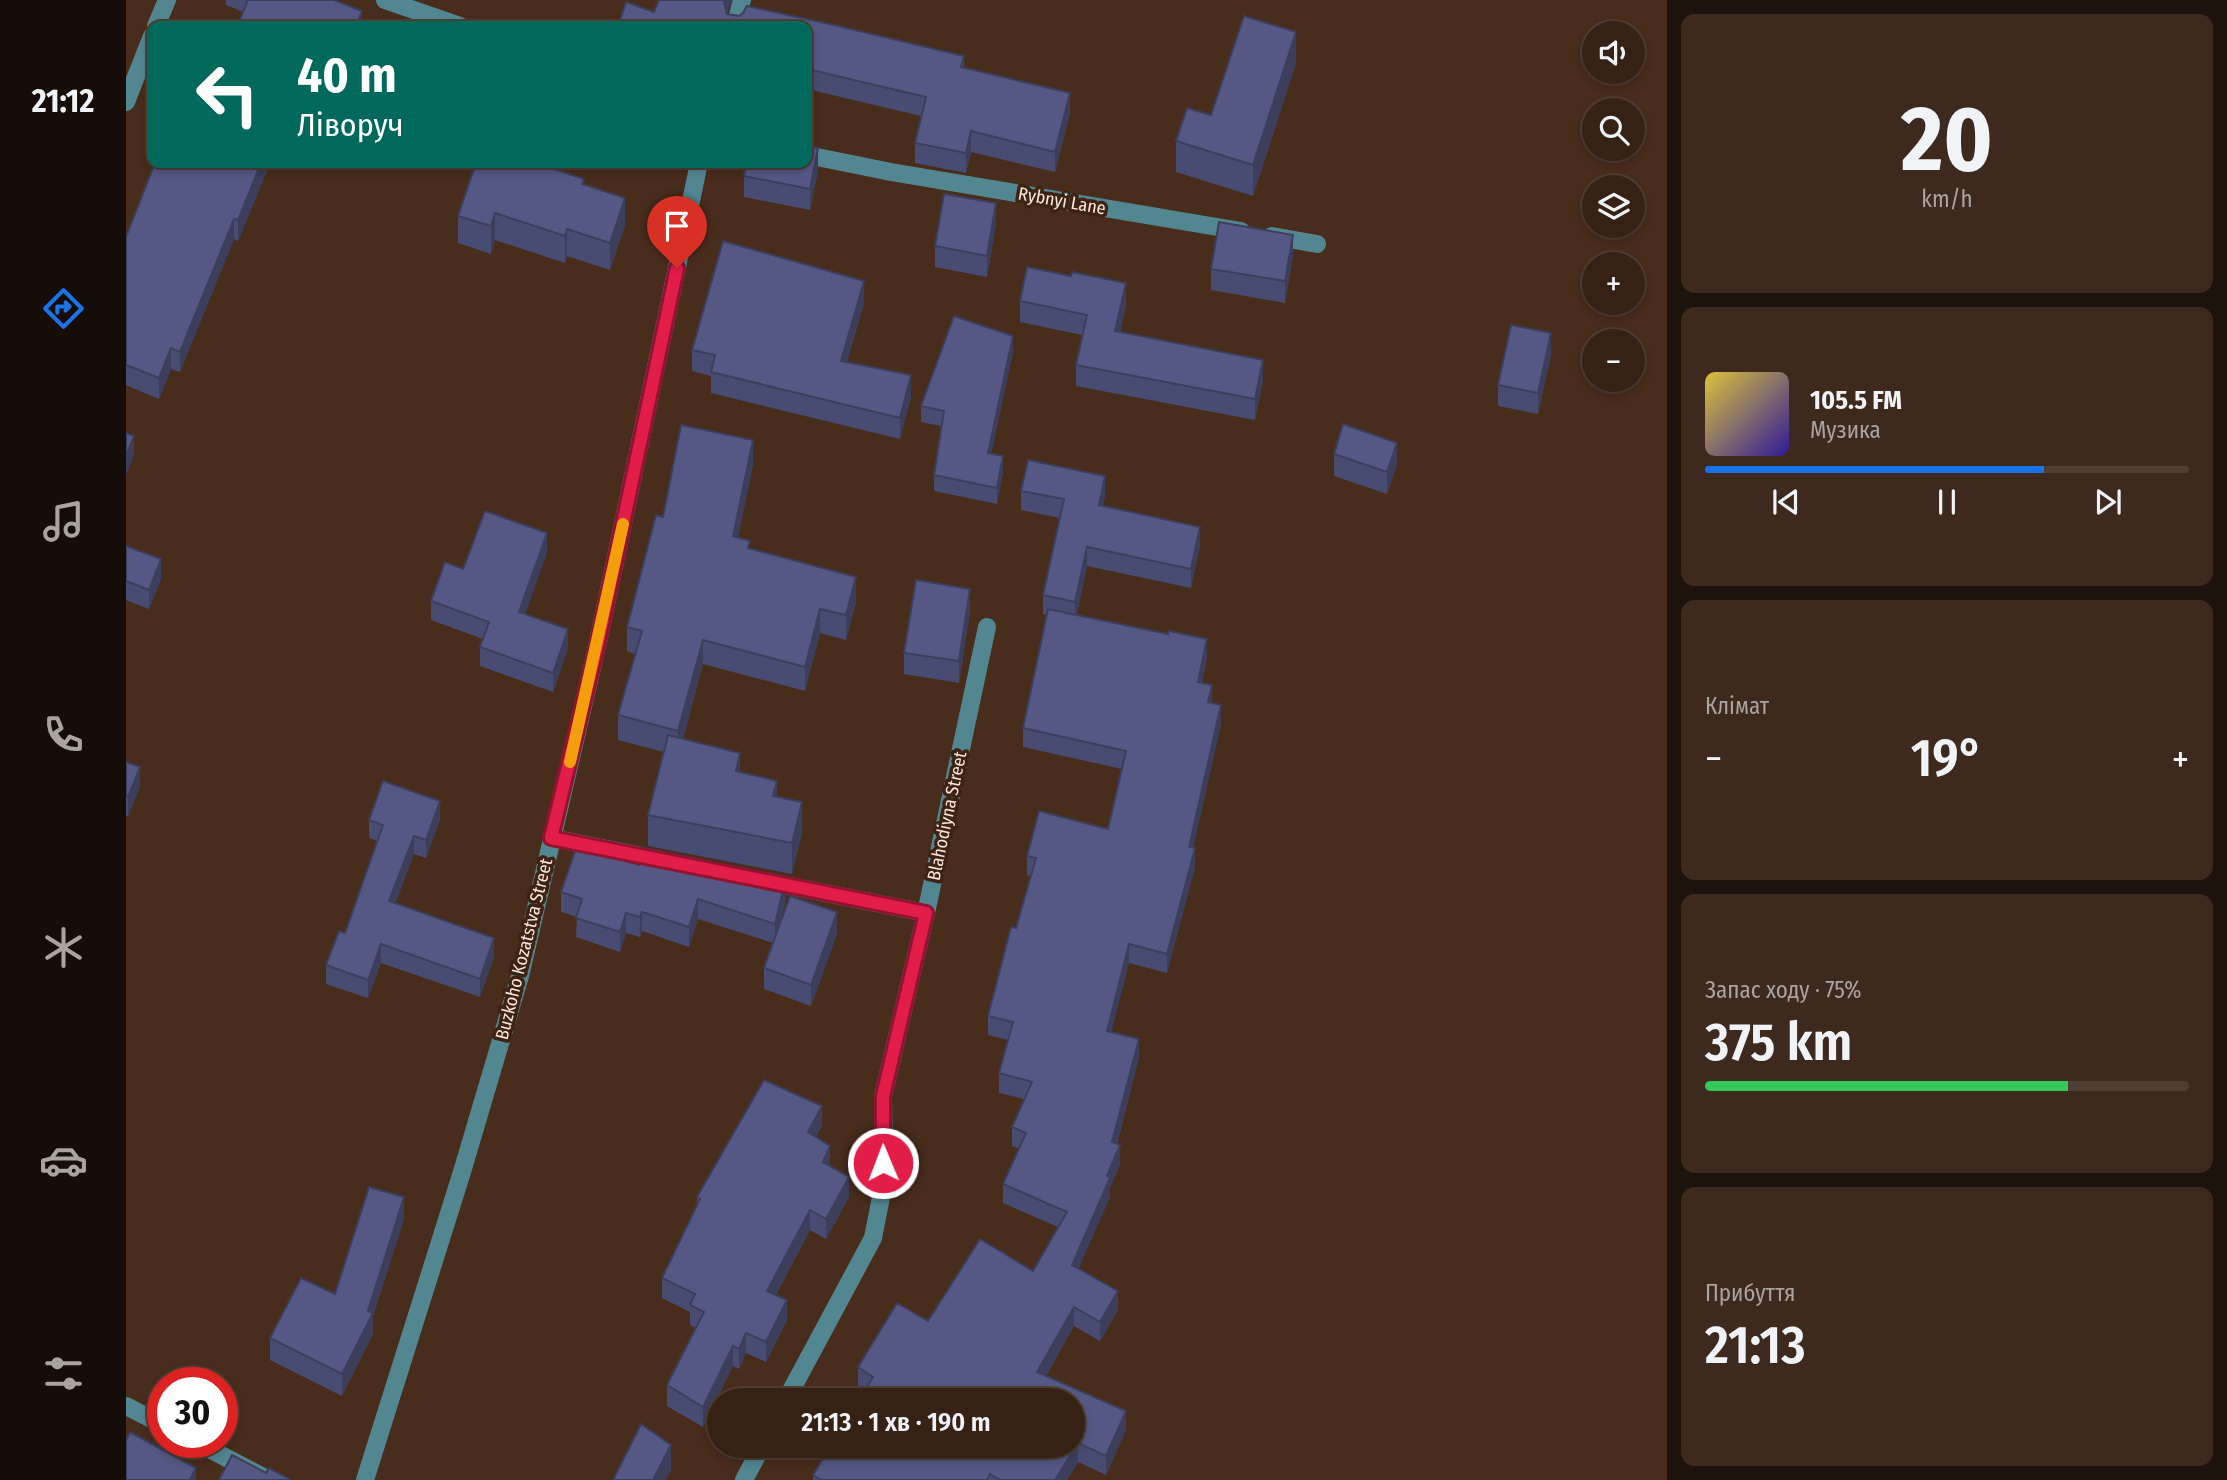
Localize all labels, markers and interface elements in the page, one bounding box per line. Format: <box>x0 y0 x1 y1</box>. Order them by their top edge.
map controls <box>1582 21 1645 392</box>
button: sound <box>1582 21 1645 84</box>
text: 40 m <box>297 46 397 105</box>
icon: left <box>182 49 273 140</box>
text: 21:12 <box>32 82 94 120</box>
text: 20 <box>1901 85 1993 194</box>
button: search <box>1582 98 1645 161</box>
text: Ліворуч <box>297 106 404 144</box>
button: layers <box>1582 175 1645 238</box>
street label: Rybnyi Lane <box>1016 182 1108 220</box>
text: km/h <box>1921 185 1973 213</box>
pin <box>647 196 707 268</box>
icon: arrive <box>658 207 696 245</box>
button: + <box>1582 252 1645 315</box>
icon: directions <box>39 284 88 333</box>
button: − <box>1582 329 1645 392</box>
text: 105.5 FM <box>1810 385 1902 416</box>
text: Музика <box>1810 416 1881 444</box>
icon: previous <box>1767 483 1805 521</box>
icon: pause <box>1928 483 1966 521</box>
icon: next <box>2089 483 2127 521</box>
icon: music <box>39 497 88 546</box>
text: Клімат <box>1705 692 1769 720</box>
icon: phone <box>39 710 88 759</box>
text: 19° <box>1911 727 1983 790</box>
text: − <box>1705 736 1722 782</box>
text: + <box>2172 736 2189 782</box>
street label: Blahodiyna Street <box>923 749 971 883</box>
street label: Buzkoho Kozatstva Street <box>491 856 557 1042</box>
icon: climate <box>39 923 88 972</box>
text: Запас ходу · 75% <box>1705 976 1861 1004</box>
text: 375 km <box>1705 1011 1852 1074</box>
position arrow <box>846 1126 920 1200</box>
icon: car <box>39 1136 88 1185</box>
text: Прибуття <box>1705 1279 1795 1307</box>
text: 21:13 <box>1705 1314 1805 1377</box>
icon: filters <box>39 1349 88 1398</box>
speed limit sign: 30 <box>147 1367 238 1458</box>
text: 21:13 · 1 хв · 190 m <box>801 1407 991 1438</box>

